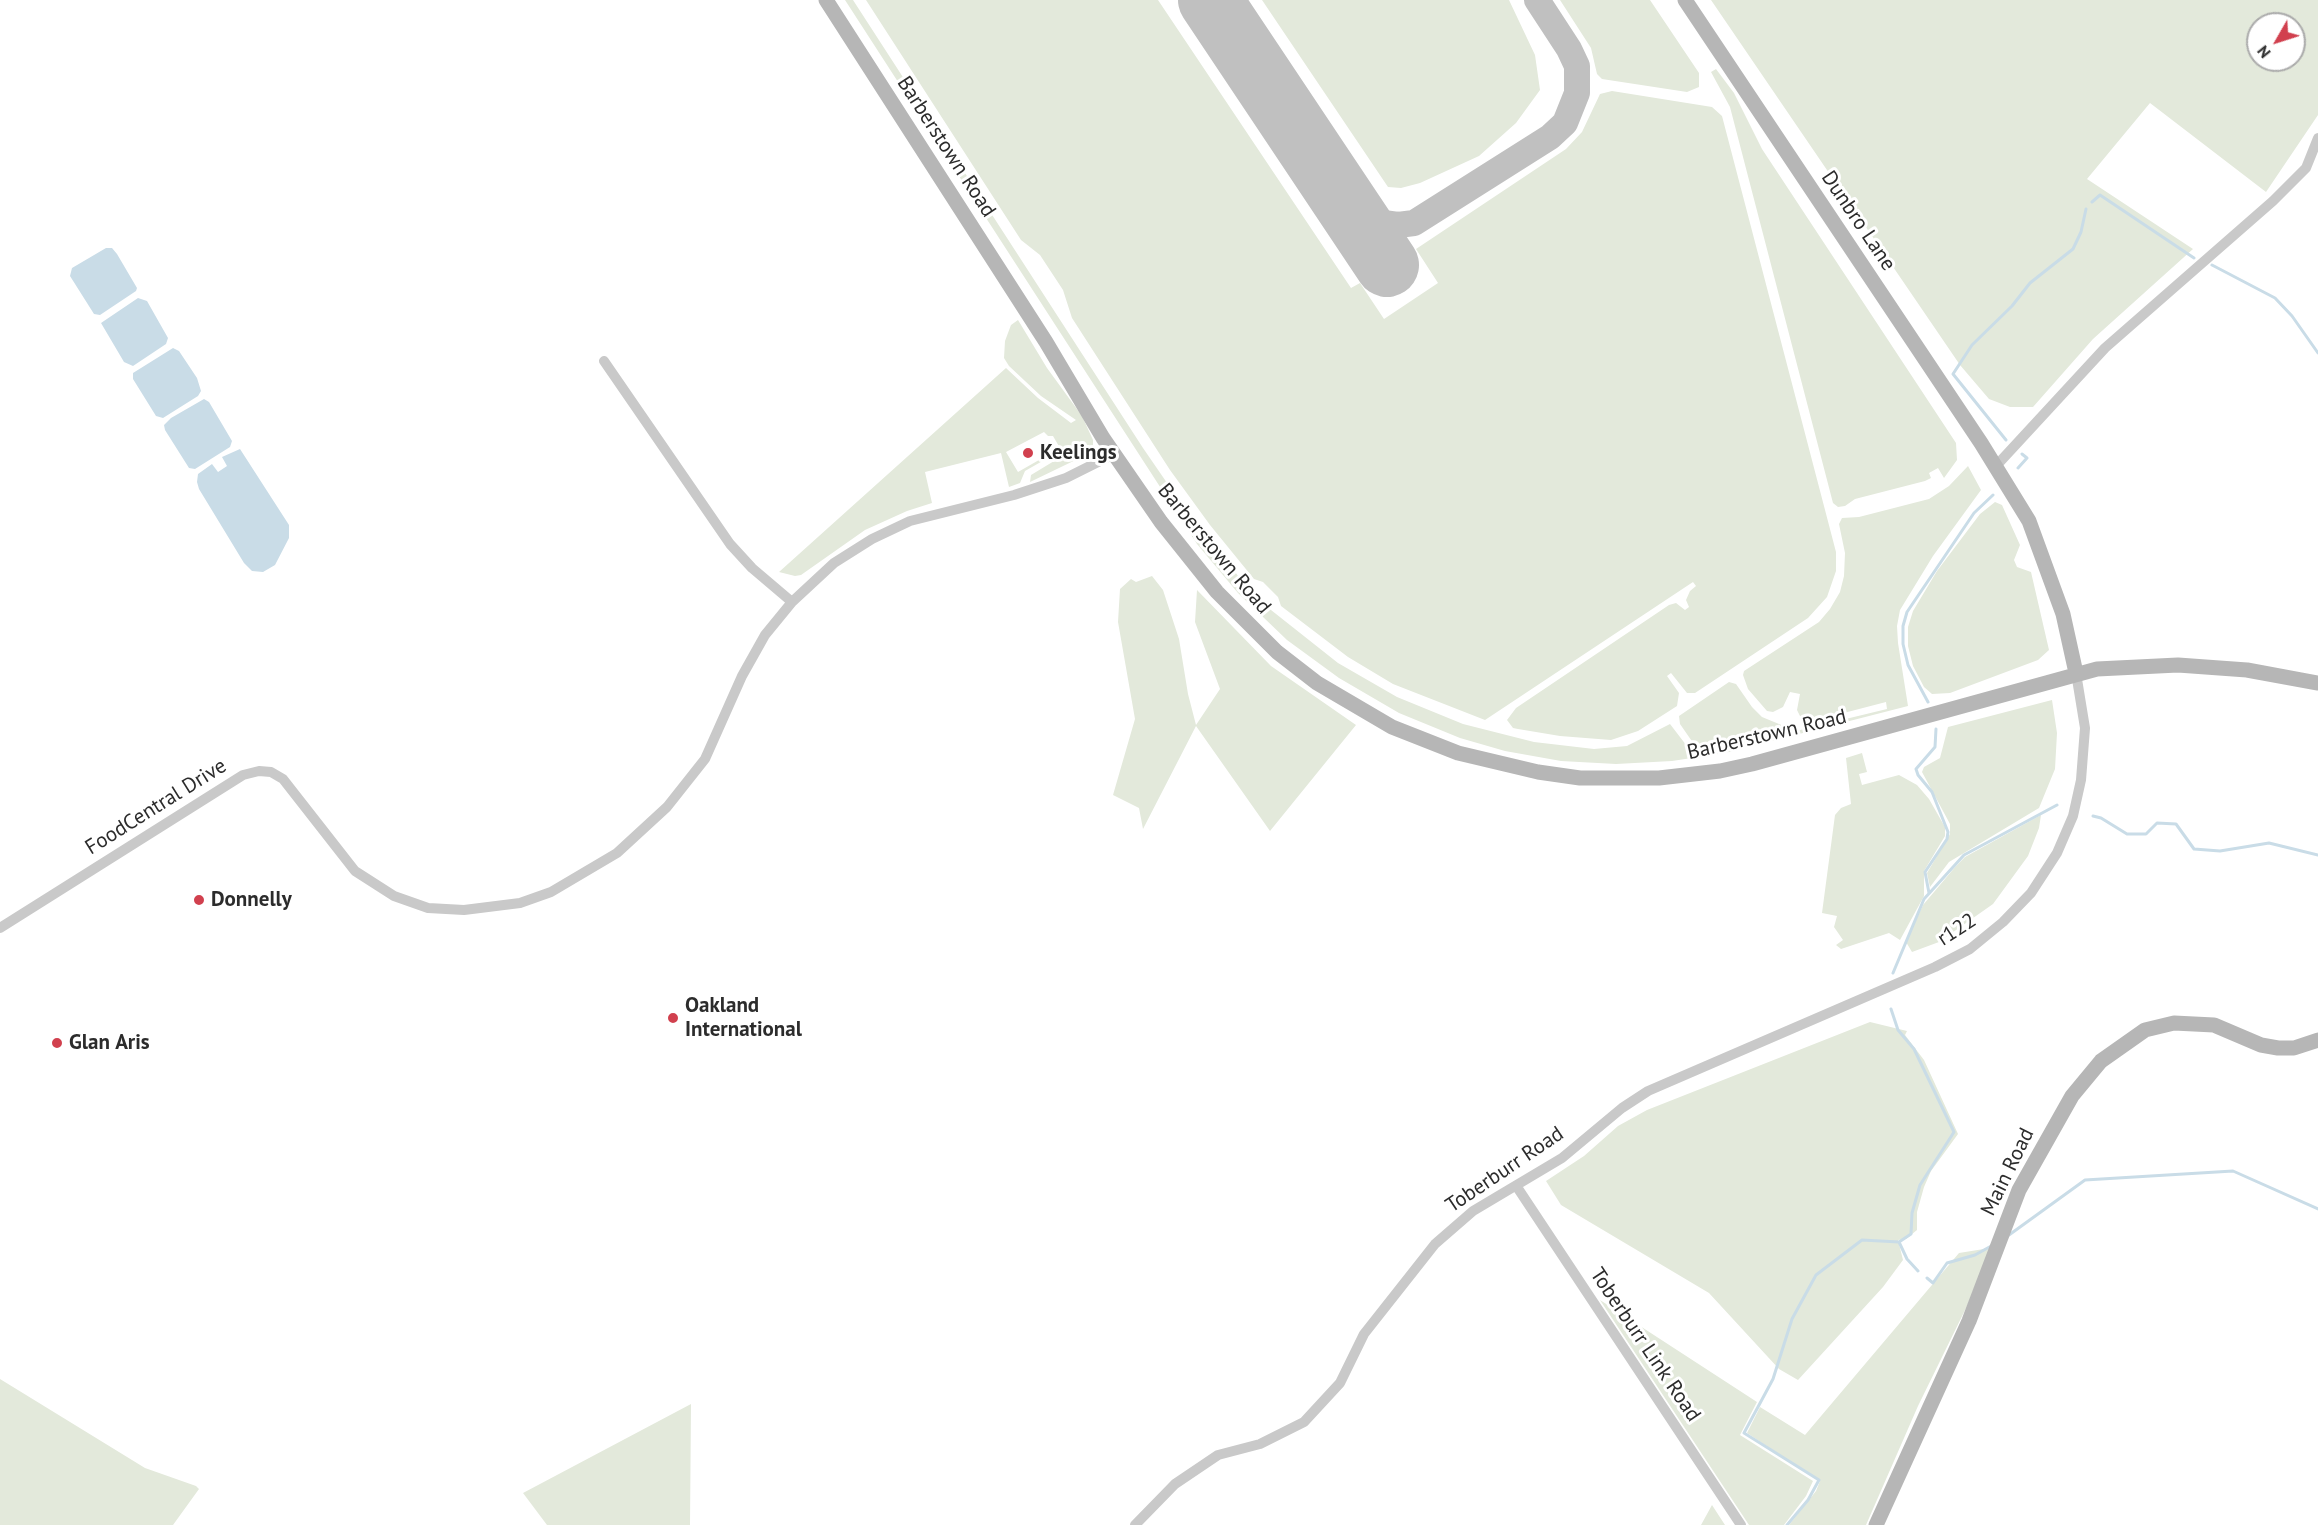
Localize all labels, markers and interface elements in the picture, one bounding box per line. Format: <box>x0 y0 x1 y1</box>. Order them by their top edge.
north arrow <box>2246 12 2306 72</box>
text: N <box>2252 42 2275 62</box>
street label: Barberstown Road <box>891 72 1001 222</box>
street label: Dunbro Lane <box>1815 166 1901 276</box>
place label: Keelings <box>1040 440 1117 466</box>
marker: Keelings <box>1021 446 1035 460</box>
street label: Barberstown Road <box>1152 479 1276 619</box>
street label: Barberstown Road <box>1685 704 1849 766</box>
street label: FoodCentral Drive <box>81 754 231 860</box>
place label: Donnelly <box>211 887 292 913</box>
marker: Donnelly <box>192 893 206 907</box>
street label: r122 <box>1933 908 1981 952</box>
place label: Oakland International <box>685 993 802 1043</box>
marker: Oakland International <box>666 1011 680 1025</box>
place label: Glan Aris <box>69 1030 150 1056</box>
marker: Glan Aris <box>50 1036 64 1050</box>
street label: Toberburr Road <box>1441 1121 1569 1219</box>
street label: Main Road <box>1976 1124 2040 1220</box>
street label: Toberburr Link Road <box>1584 1263 1706 1427</box>

